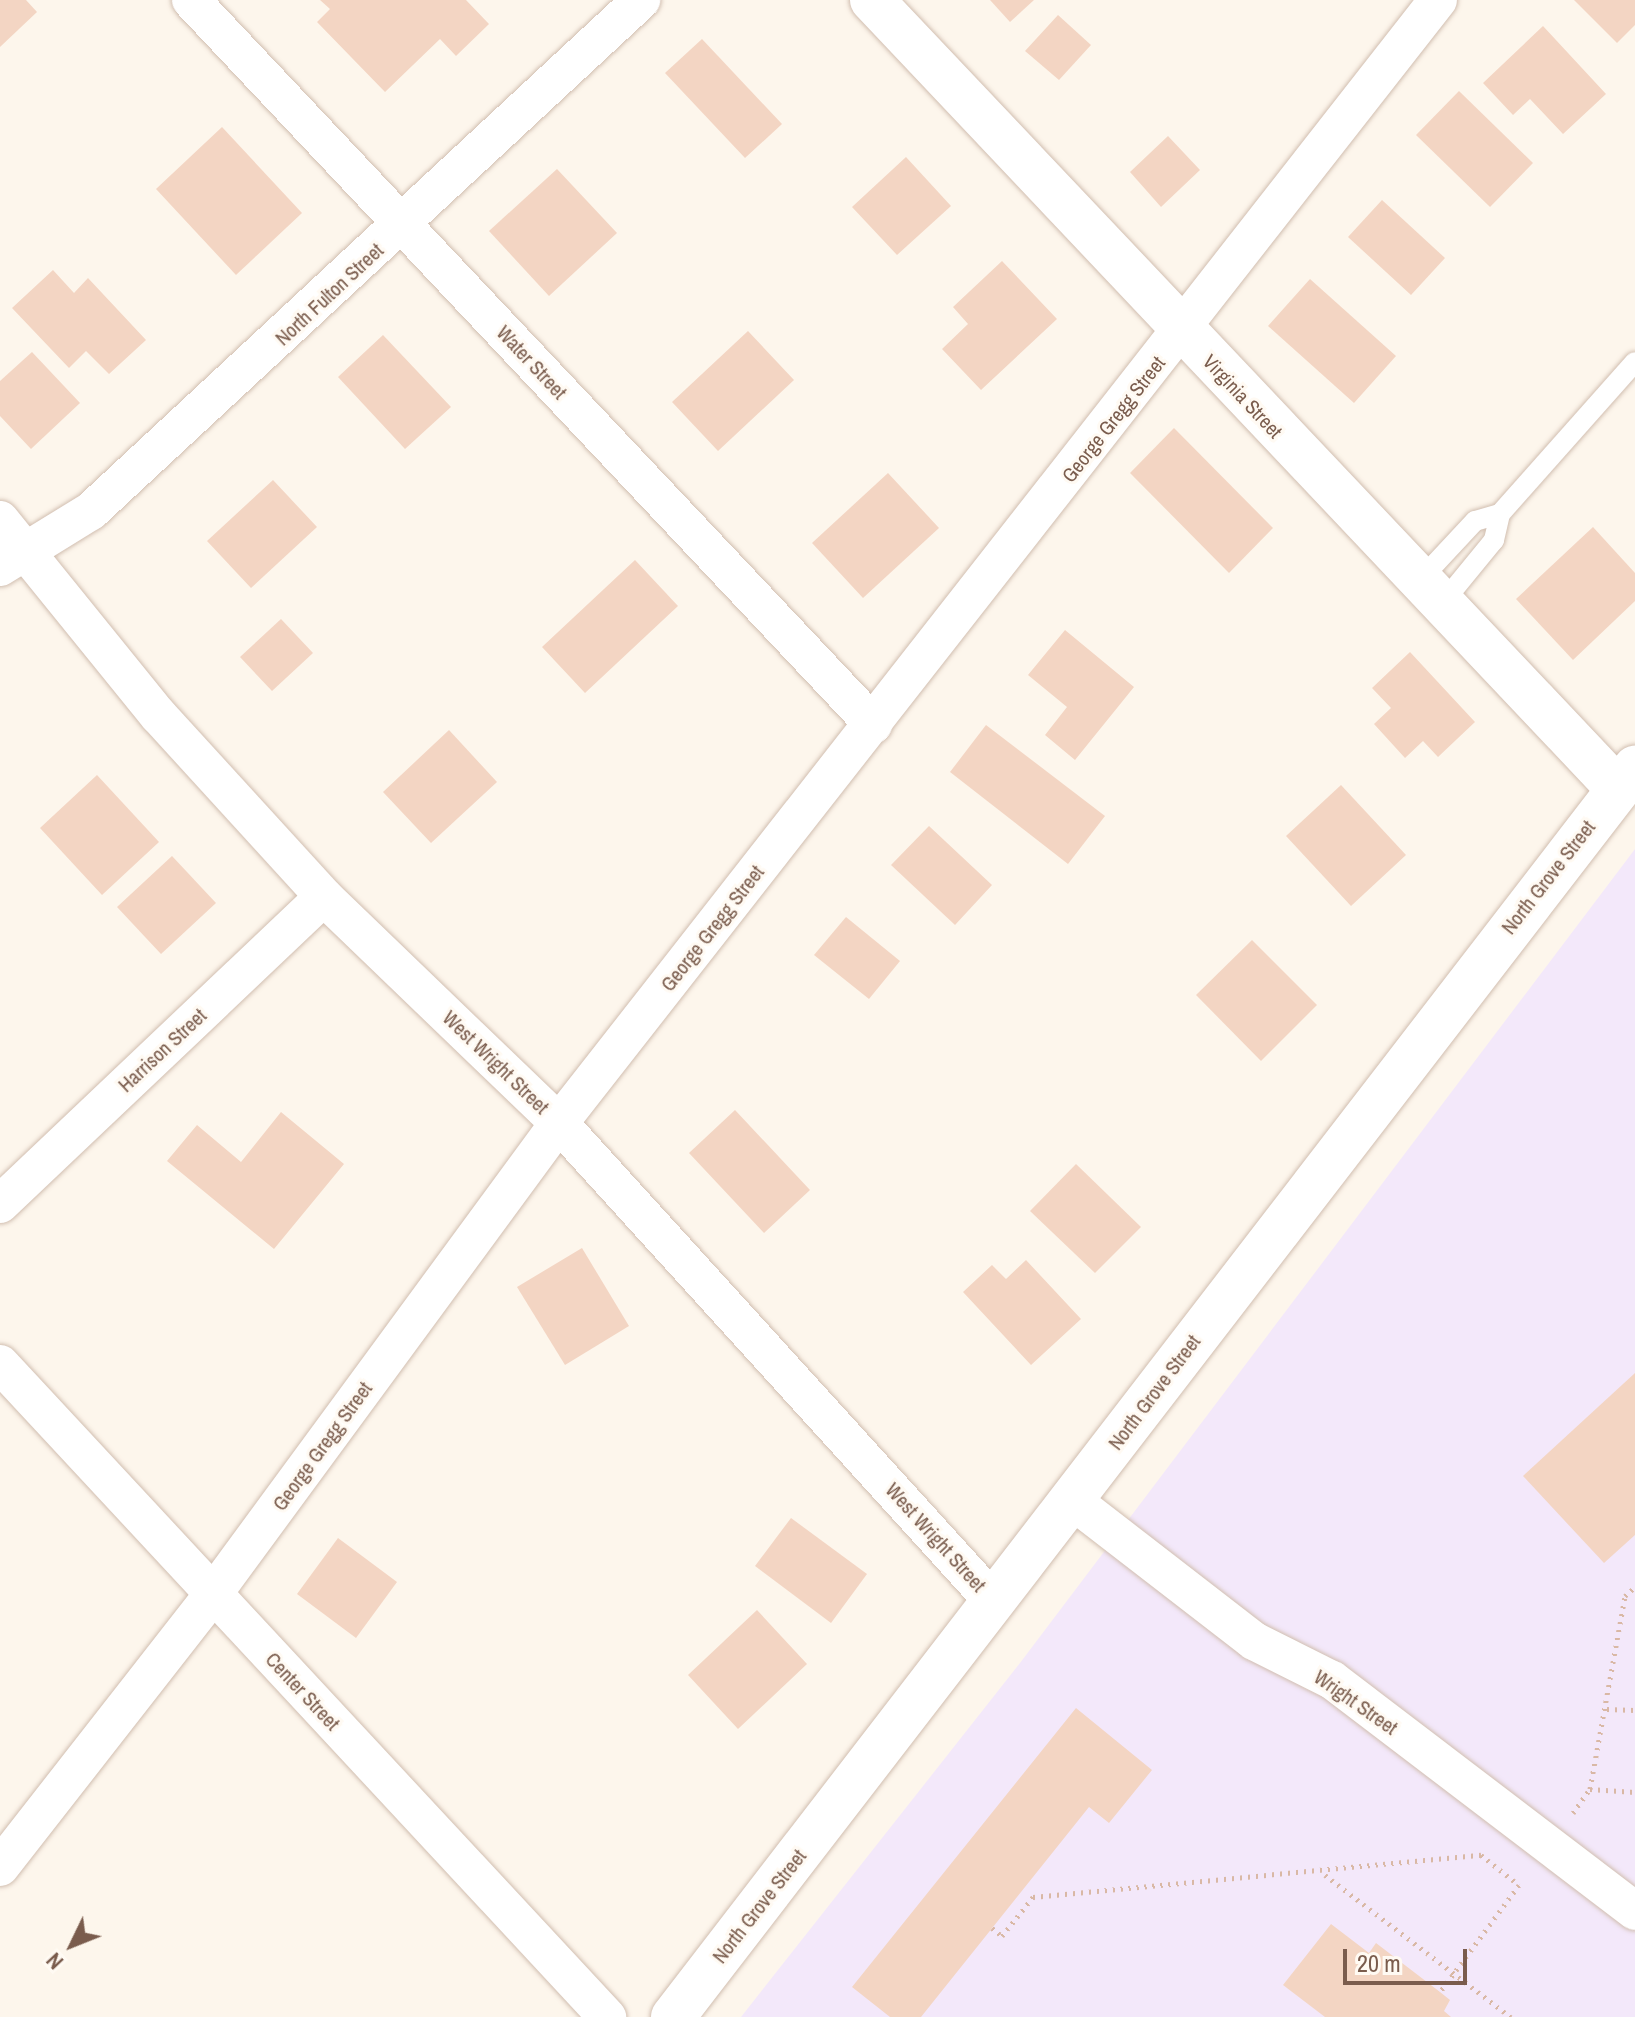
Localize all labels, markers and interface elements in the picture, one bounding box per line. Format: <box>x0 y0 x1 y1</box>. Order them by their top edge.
street label: North Fulton Street <box>270 238 388 350</box>
street label: Water Street <box>492 320 572 404</box>
street label: Virginia Street <box>1198 349 1288 443</box>
street label: George Gregg Street <box>1056 351 1170 487</box>
street label: North Grove Street <box>1496 815 1600 939</box>
street label: George Gregg Street <box>655 860 769 996</box>
street label: Harrison Street <box>113 1003 211 1097</box>
street label: West Wright Street <box>438 1005 554 1119</box>
street label: North Grove Street <box>1103 1330 1205 1454</box>
street label: George Gregg Street <box>267 1377 377 1515</box>
street label: West Wright Street <box>881 1478 991 1596</box>
street label: Center Street <box>261 1647 345 1735</box>
street label: Wright Street <box>1310 1665 1402 1739</box>
street label: North Grove Street <box>707 1844 811 1968</box>
north arrow <box>32 1905 112 1985</box>
scale bar <box>1347 1933 1471 1983</box>
text: N <box>39 1946 70 1976</box>
text: 20 m <box>1357 1947 1401 1979</box>

